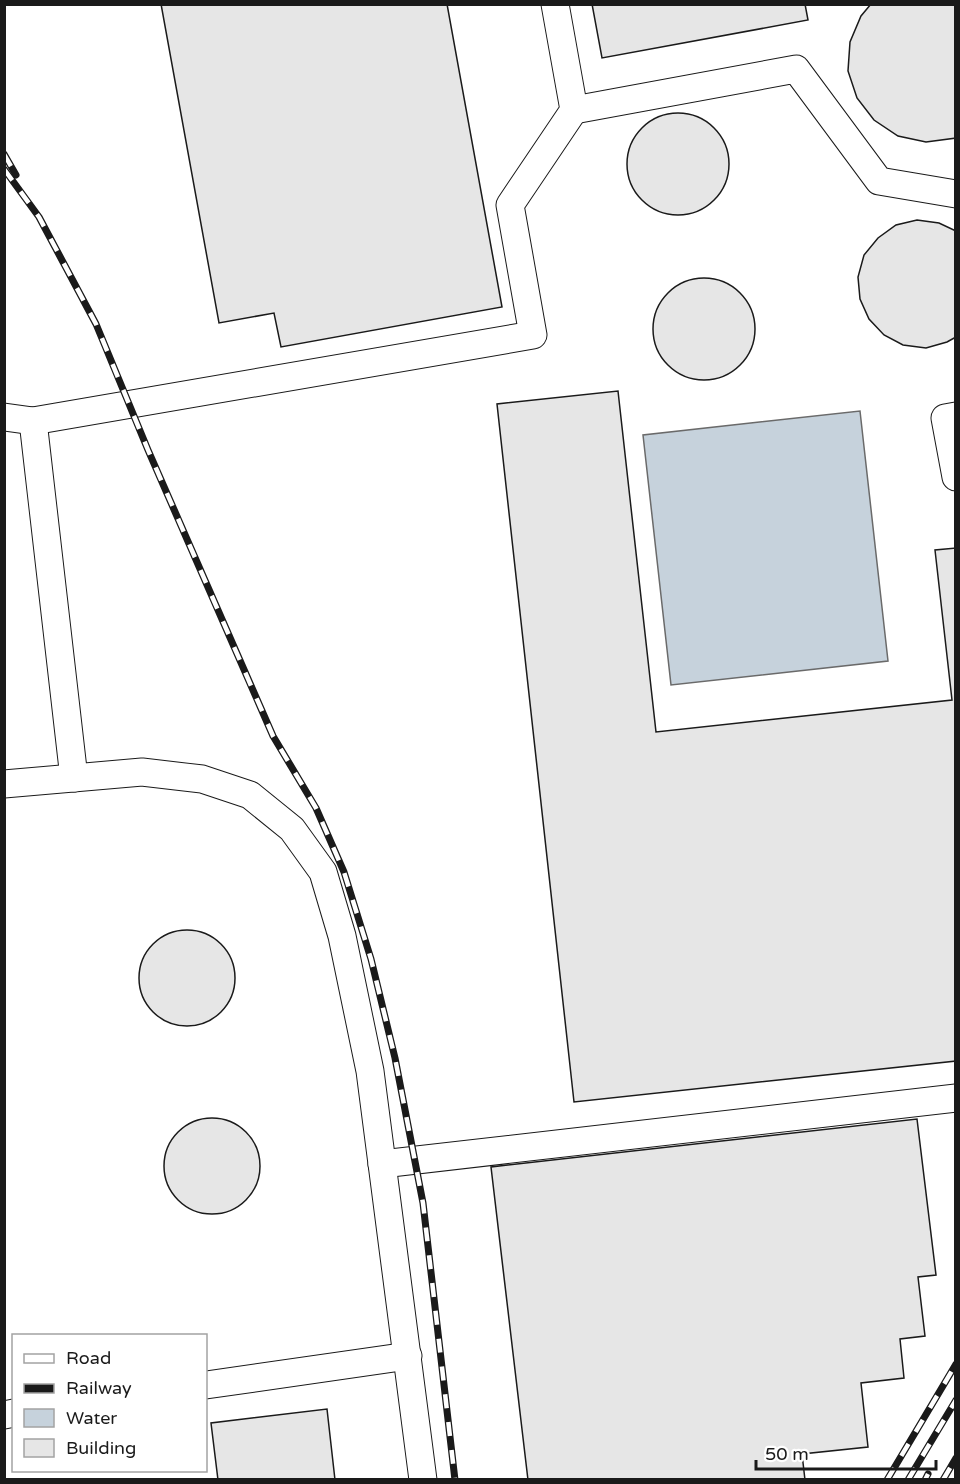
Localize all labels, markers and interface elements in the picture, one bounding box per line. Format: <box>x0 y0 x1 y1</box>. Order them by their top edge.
legend <box>12 1334 207 1472</box>
text: Road <box>66 1347 111 1369</box>
text: Railway <box>66 1377 132 1399</box>
text: Water <box>66 1407 117 1429</box>
scale bar <box>756 1433 936 1471</box>
text: Building <box>66 1437 136 1459</box>
text: 50 m <box>765 1443 809 1465</box>

